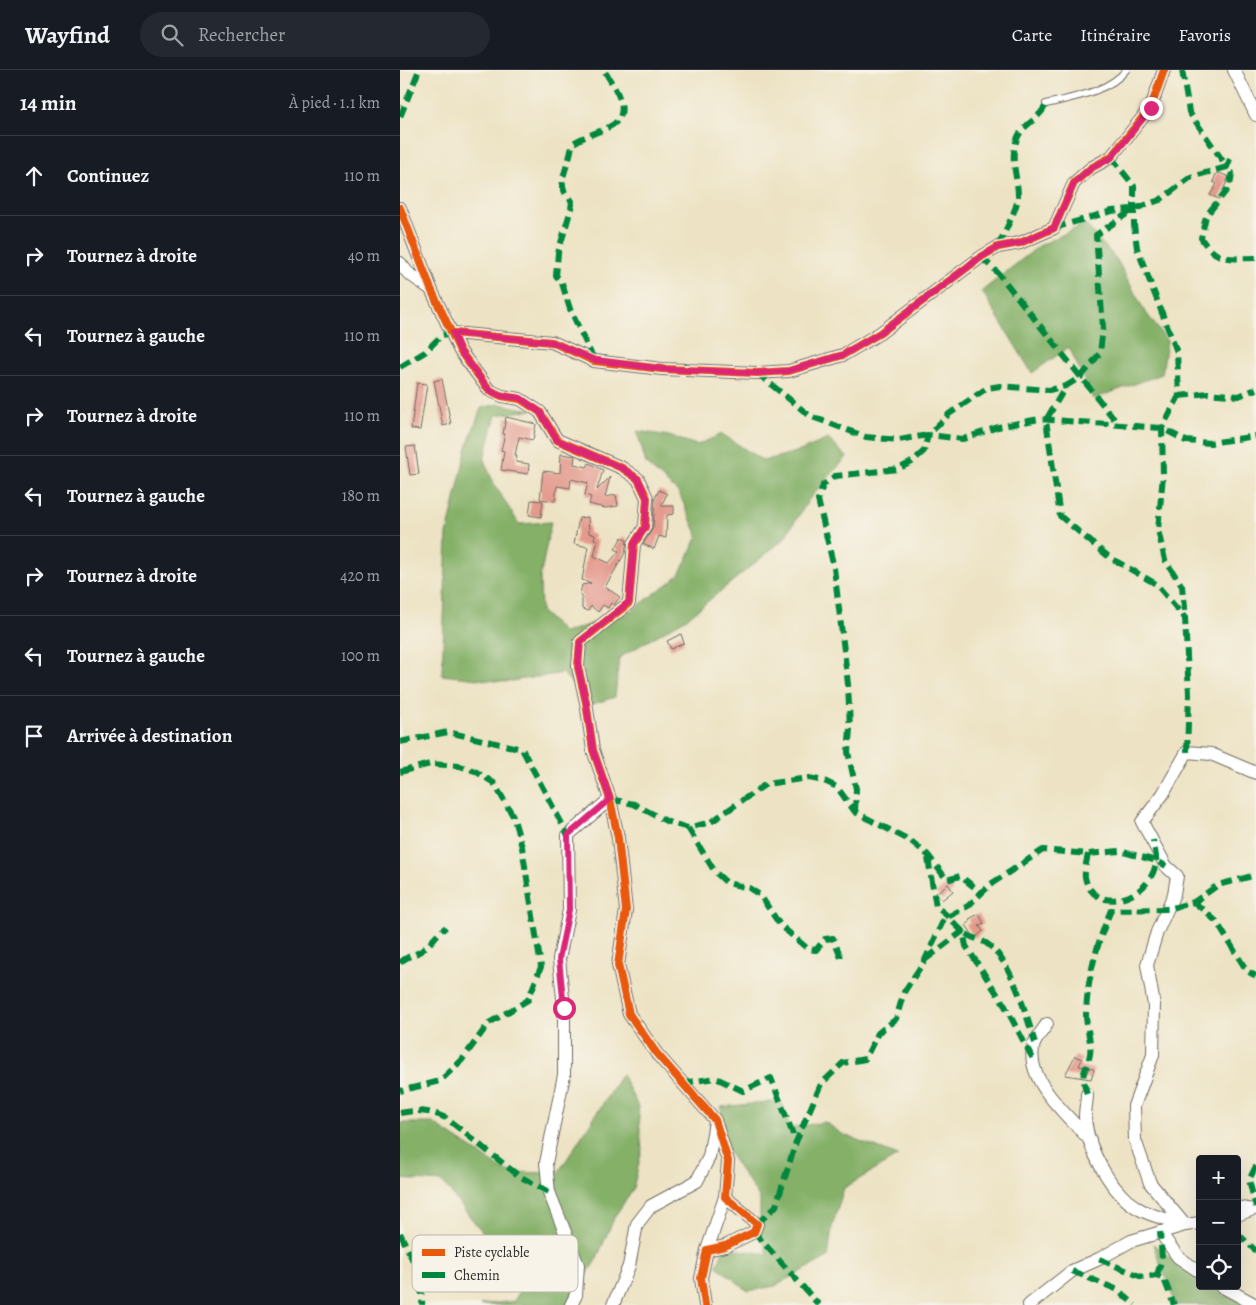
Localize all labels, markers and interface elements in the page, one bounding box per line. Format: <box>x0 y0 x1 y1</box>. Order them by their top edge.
search box <box>140 12 490 57</box>
text: Wayfind <box>25 19 110 51</box>
icon: search <box>158 21 186 49</box>
text: Rechercher <box>198 22 285 48</box>
text: Carte <box>1012 23 1052 47</box>
text: Itinéraire <box>1080 23 1151 47</box>
text: Favoris <box>1179 23 1231 47</box>
text: 14 min <box>20 89 77 117</box>
text: À pied · 1.1 km <box>289 92 380 114</box>
route end <box>1140 97 1163 120</box>
icon: ahead <box>20 162 48 190</box>
text: Continuez <box>67 163 149 189</box>
text: 110 m <box>344 165 380 187</box>
icon: right <box>20 242 48 270</box>
text: Tournez à droite <box>67 243 197 269</box>
text: 40 m <box>348 245 380 267</box>
icon: left <box>20 322 48 350</box>
text: Tournez à gauche <box>67 323 205 349</box>
text: 110 m <box>344 325 380 347</box>
icon: right <box>20 402 48 430</box>
text: Tournez à droite <box>67 403 197 429</box>
text: 110 m <box>344 405 380 427</box>
icon: left <box>20 482 48 510</box>
text: Tournez à gauche <box>67 483 205 509</box>
text: 180 m <box>342 485 380 507</box>
icon: right <box>20 562 48 590</box>
text: Tournez à droite <box>67 563 197 589</box>
text: 420 m <box>340 565 380 587</box>
icon: left <box>20 642 48 670</box>
text: Tournez à gauche <box>67 643 205 669</box>
text: 100 m <box>341 645 380 667</box>
icon: arrive <box>20 722 48 750</box>
text: Arrivée à destination <box>67 723 232 749</box>
route start <box>553 997 576 1020</box>
map controls <box>1196 1155 1241 1290</box>
button: + <box>1196 1155 1241 1200</box>
button: − <box>1196 1200 1241 1245</box>
legend <box>412 1235 578 1292</box>
text: Piste cyclable <box>454 1243 529 1262</box>
button: locate <box>1196 1245 1241 1290</box>
text: Chemin <box>454 1266 500 1285</box>

